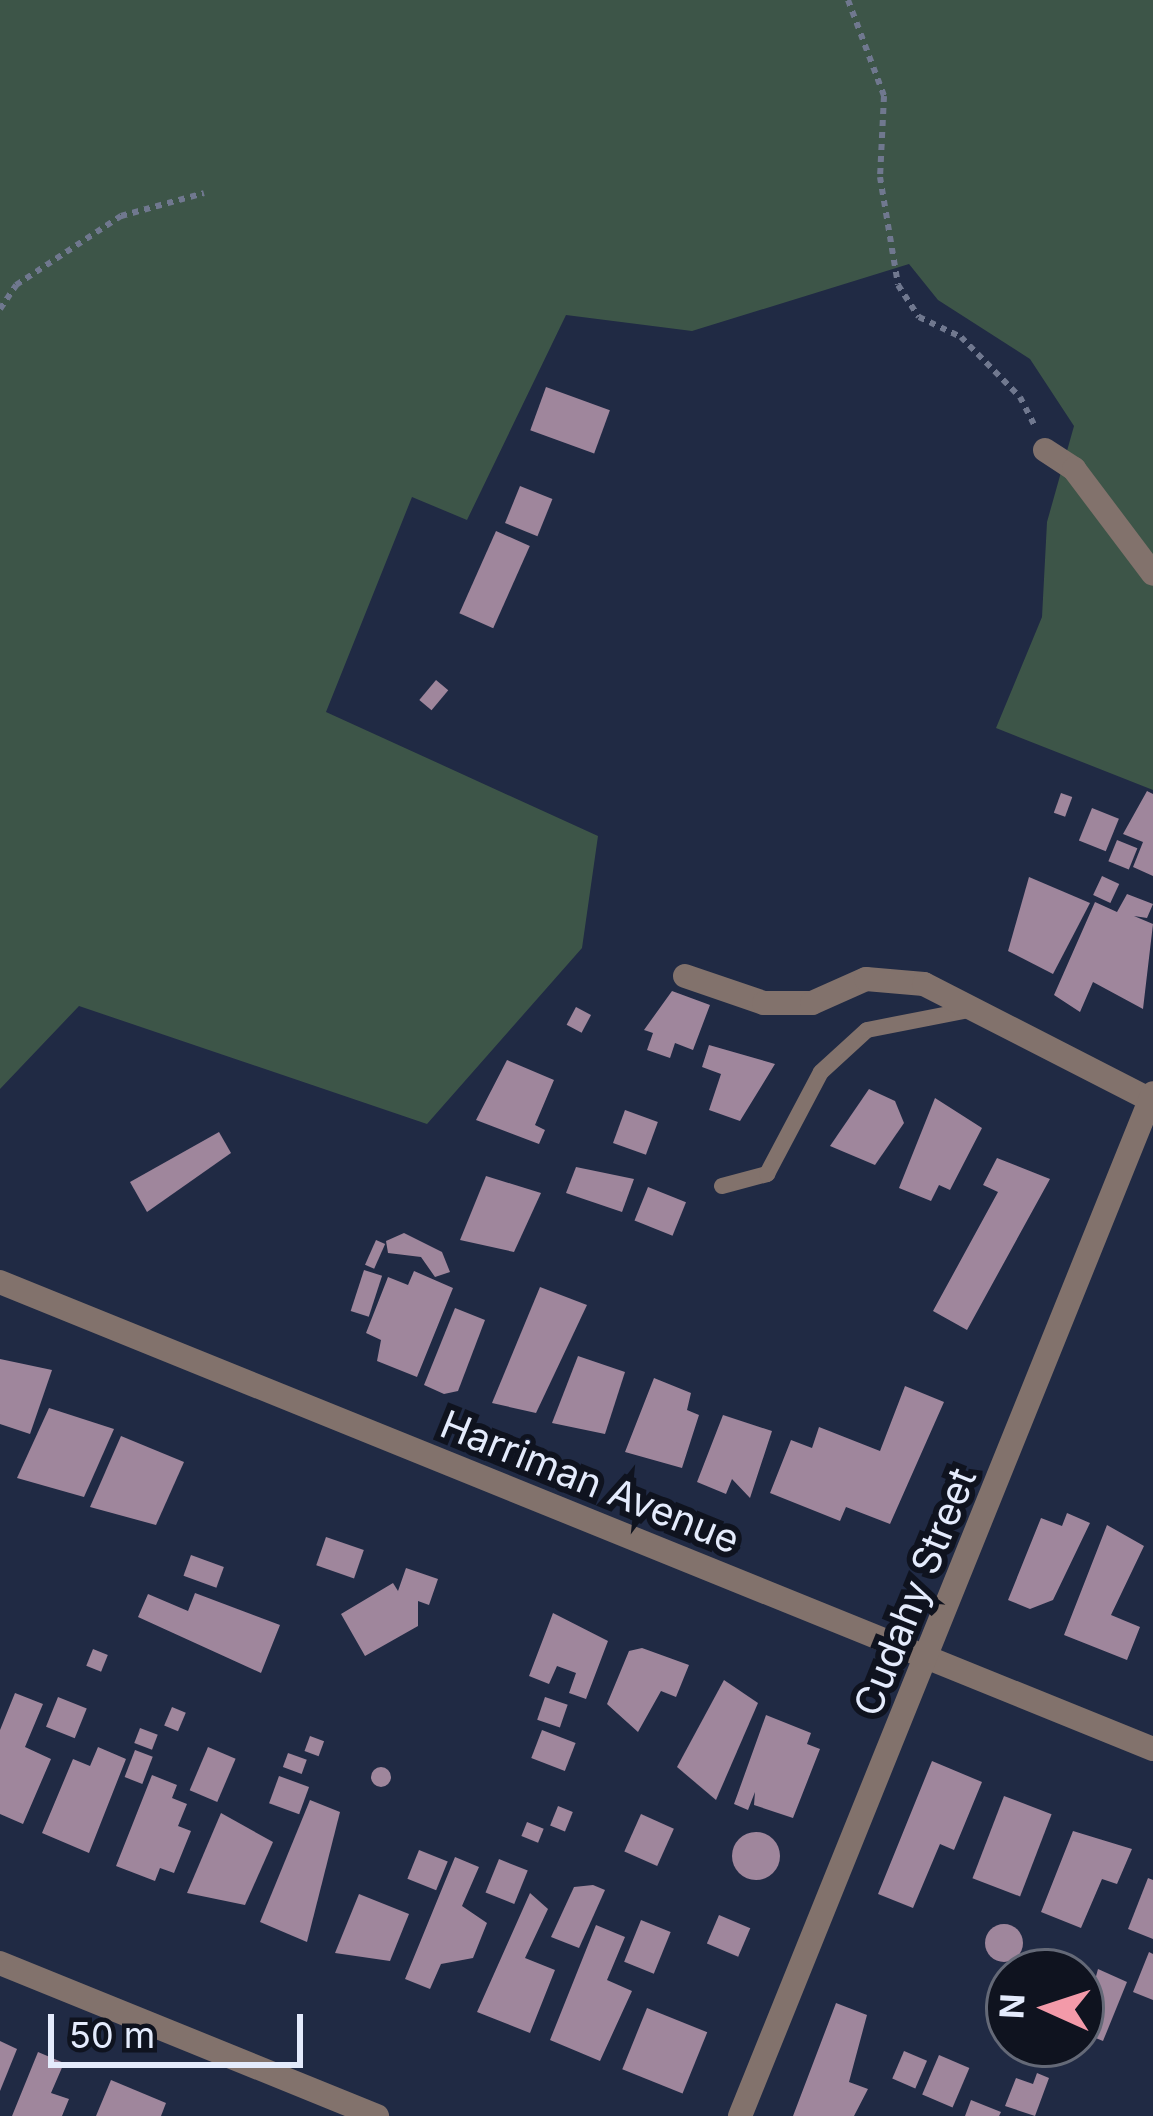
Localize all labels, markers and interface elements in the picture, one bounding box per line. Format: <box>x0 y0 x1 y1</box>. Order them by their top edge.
street label: Harriman Avenue <box>434 1401 746 1563</box>
street label: Cudahy Street <box>844 1461 986 1723</box>
north arrow <box>985 1948 1105 2068</box>
scale bar <box>54 1990 309 2064</box>
text: N <box>991 1993 1033 2020</box>
text: 50 m <box>69 2013 155 2057</box>

